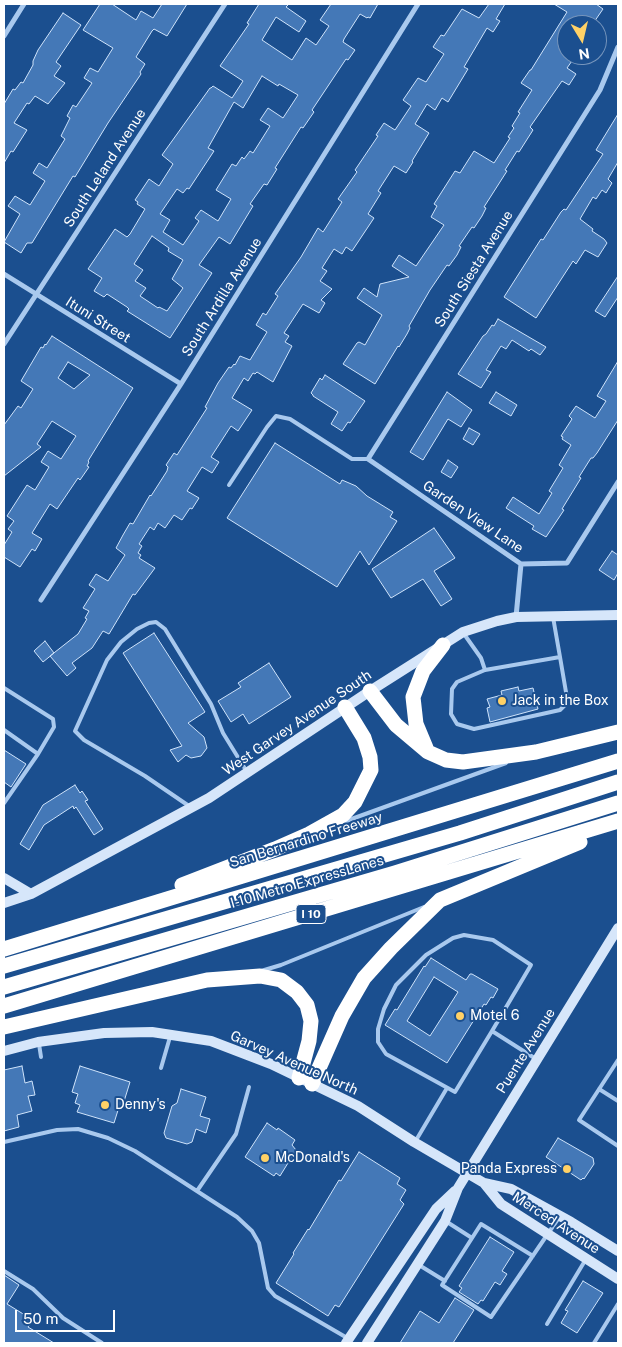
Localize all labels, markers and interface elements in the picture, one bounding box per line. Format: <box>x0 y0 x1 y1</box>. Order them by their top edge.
north arrow <box>557 15 607 65</box>
text: N <box>578 45 591 63</box>
street label: South Leland Avenue <box>60 106 150 230</box>
street label: South Siesta Avenue <box>431 207 517 331</box>
street label: South Ardilla Avenue <box>179 234 265 360</box>
street label: Ituni Street <box>62 293 134 347</box>
street label: Garden View Lane <box>419 477 527 557</box>
street label: West Garvey Avenue South <box>219 667 375 779</box>
place label: Jack in the Box <box>512 693 609 709</box>
marker: Jack in the Box <box>496 695 508 707</box>
street label: San Bernardino Freeway <box>227 809 385 871</box>
street label: I-10 Metro ExpressLanes <box>228 852 386 912</box>
road number: I 10 <box>296 904 326 924</box>
street label: Puente Avenue <box>493 1005 559 1097</box>
place label: Motel 6 <box>470 1008 519 1024</box>
marker: Motel 6 <box>454 1010 466 1022</box>
street label: Garvey Avenue North <box>228 1027 360 1099</box>
place label: Denny's <box>115 1097 166 1113</box>
marker: Denny's <box>99 1099 111 1111</box>
place label: McDonald's <box>275 1150 350 1166</box>
marker: McDonald's <box>259 1152 271 1164</box>
place label: Panda Express <box>461 1161 557 1177</box>
marker: Panda Express <box>561 1163 573 1175</box>
street label: Merced Avenue <box>509 1188 603 1258</box>
scale bar <box>18 1300 118 1332</box>
text: 50 m <box>23 1310 58 1327</box>

